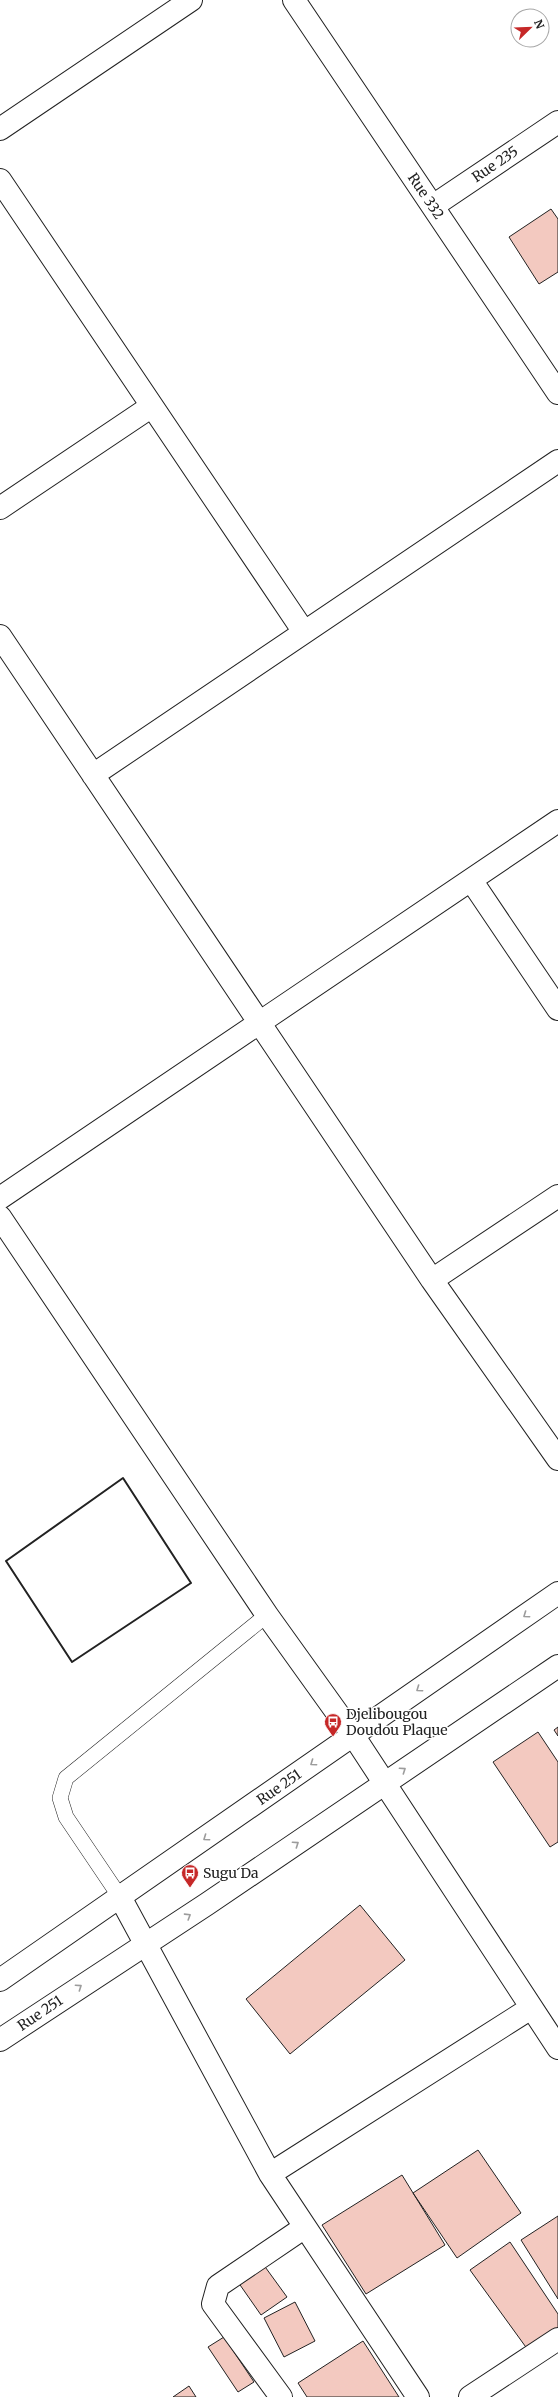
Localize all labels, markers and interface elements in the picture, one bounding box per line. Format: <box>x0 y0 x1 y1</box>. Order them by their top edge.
north arrow <box>510 8 550 48</box>
text: N <box>531 17 547 31</box>
street label: Rue 235 <box>468 142 522 186</box>
street label: Rue 332 <box>404 169 448 223</box>
one-way arrow <box>523 1610 530 1618</box>
one-way arrow <box>417 1684 424 1691</box>
place label: Djelibougou Doudou Plaque <box>346 1705 448 1739</box>
bus stop icon: Djelibougou Doudou Plaque <box>323 1712 343 1737</box>
one-way arrow <box>310 1758 317 1765</box>
street label: Rue 251 <box>253 1765 305 1809</box>
one-way arrow <box>399 1767 406 1775</box>
one-way arrow <box>203 1833 210 1841</box>
one-way arrow <box>291 1842 298 1849</box>
bus stop icon: Sugu Da <box>180 1863 200 1888</box>
place label: Sugu Da <box>203 1864 259 1882</box>
one-way arrow <box>184 1913 191 1921</box>
one-way arrow <box>75 1984 82 1992</box>
street label: Rue 251 <box>14 1991 66 2035</box>

